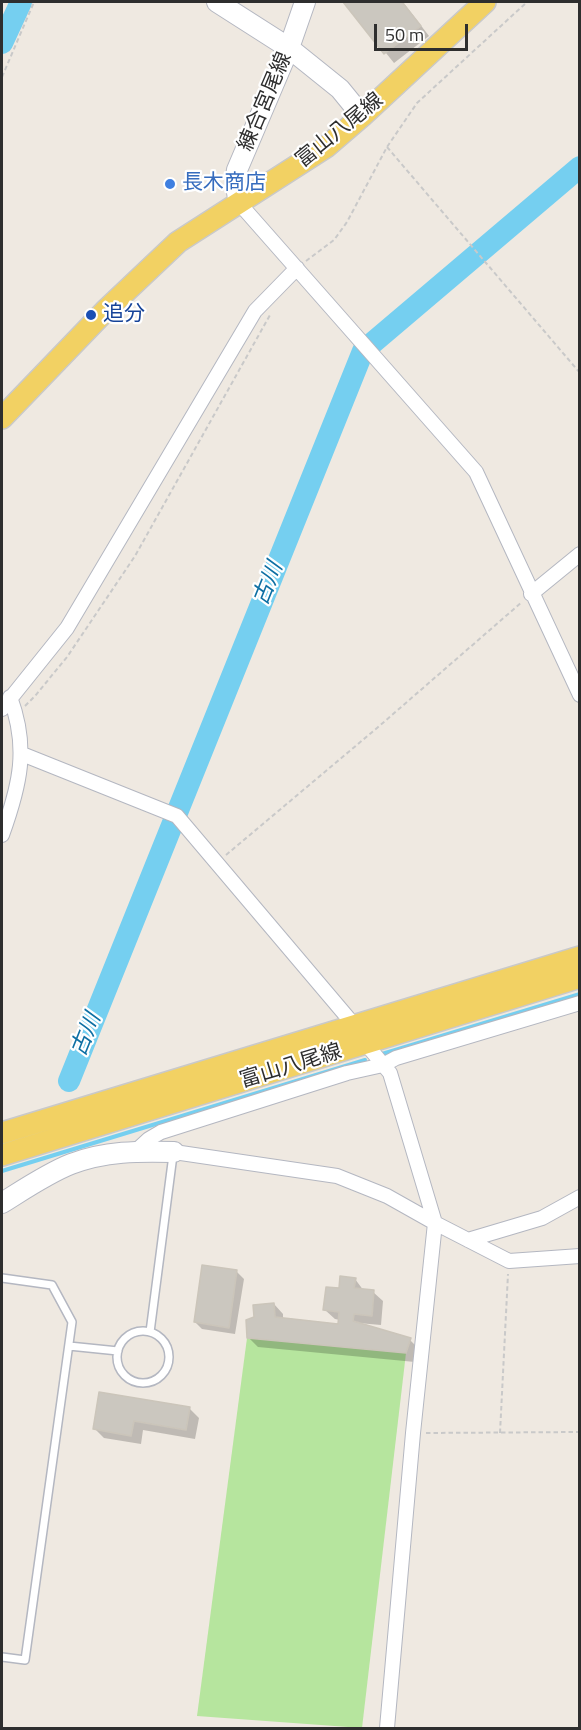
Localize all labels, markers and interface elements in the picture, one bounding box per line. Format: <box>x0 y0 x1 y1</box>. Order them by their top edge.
scale bar <box>377 12 472 50</box>
text: 50 m <box>385 21 424 48</box>
street label: 練合宮尾線 <box>234 49 298 155</box>
street label: 富山八尾線 <box>291 88 389 174</box>
place label: 長木商店 <box>182 171 266 197</box>
marker: 長木商店 <box>163 177 177 191</box>
place label: 追分 <box>103 302 145 328</box>
marker: 追分 <box>84 308 98 322</box>
water label: 古川 <box>249 559 289 609</box>
water label: 古川 <box>67 1010 107 1060</box>
street label: 富山八尾線 <box>237 1040 345 1094</box>

